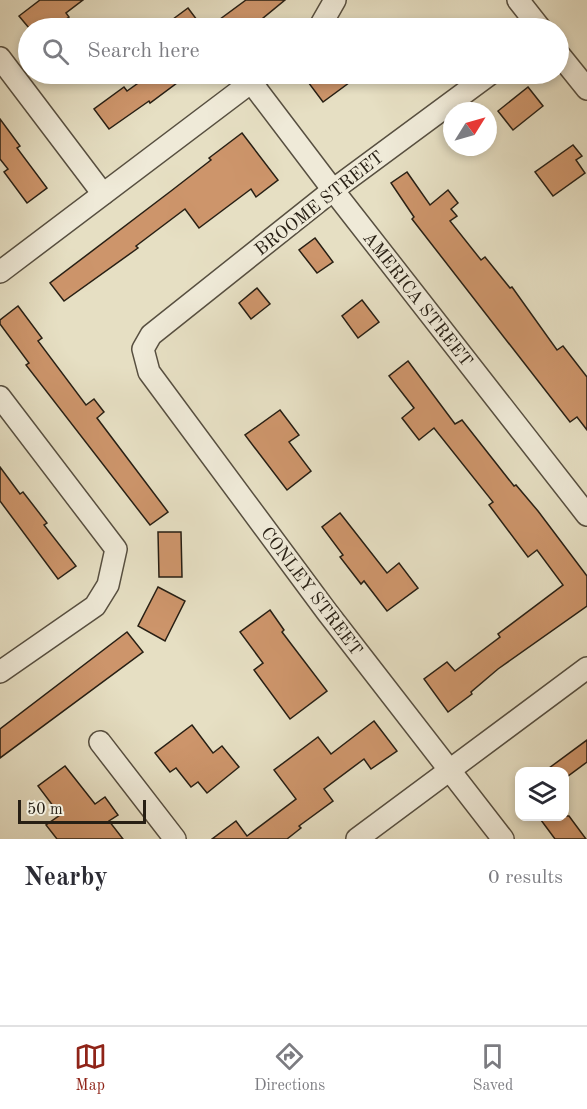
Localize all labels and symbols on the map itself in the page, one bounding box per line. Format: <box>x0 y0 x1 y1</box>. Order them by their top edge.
north arrow <box>443 102 497 156</box>
street label: BROOME STREET <box>252 148 387 259</box>
street label: AMERICA STREET <box>359 229 475 370</box>
street label: CONLEY STREET <box>257 524 365 659</box>
scale bar <box>18 797 146 824</box>

